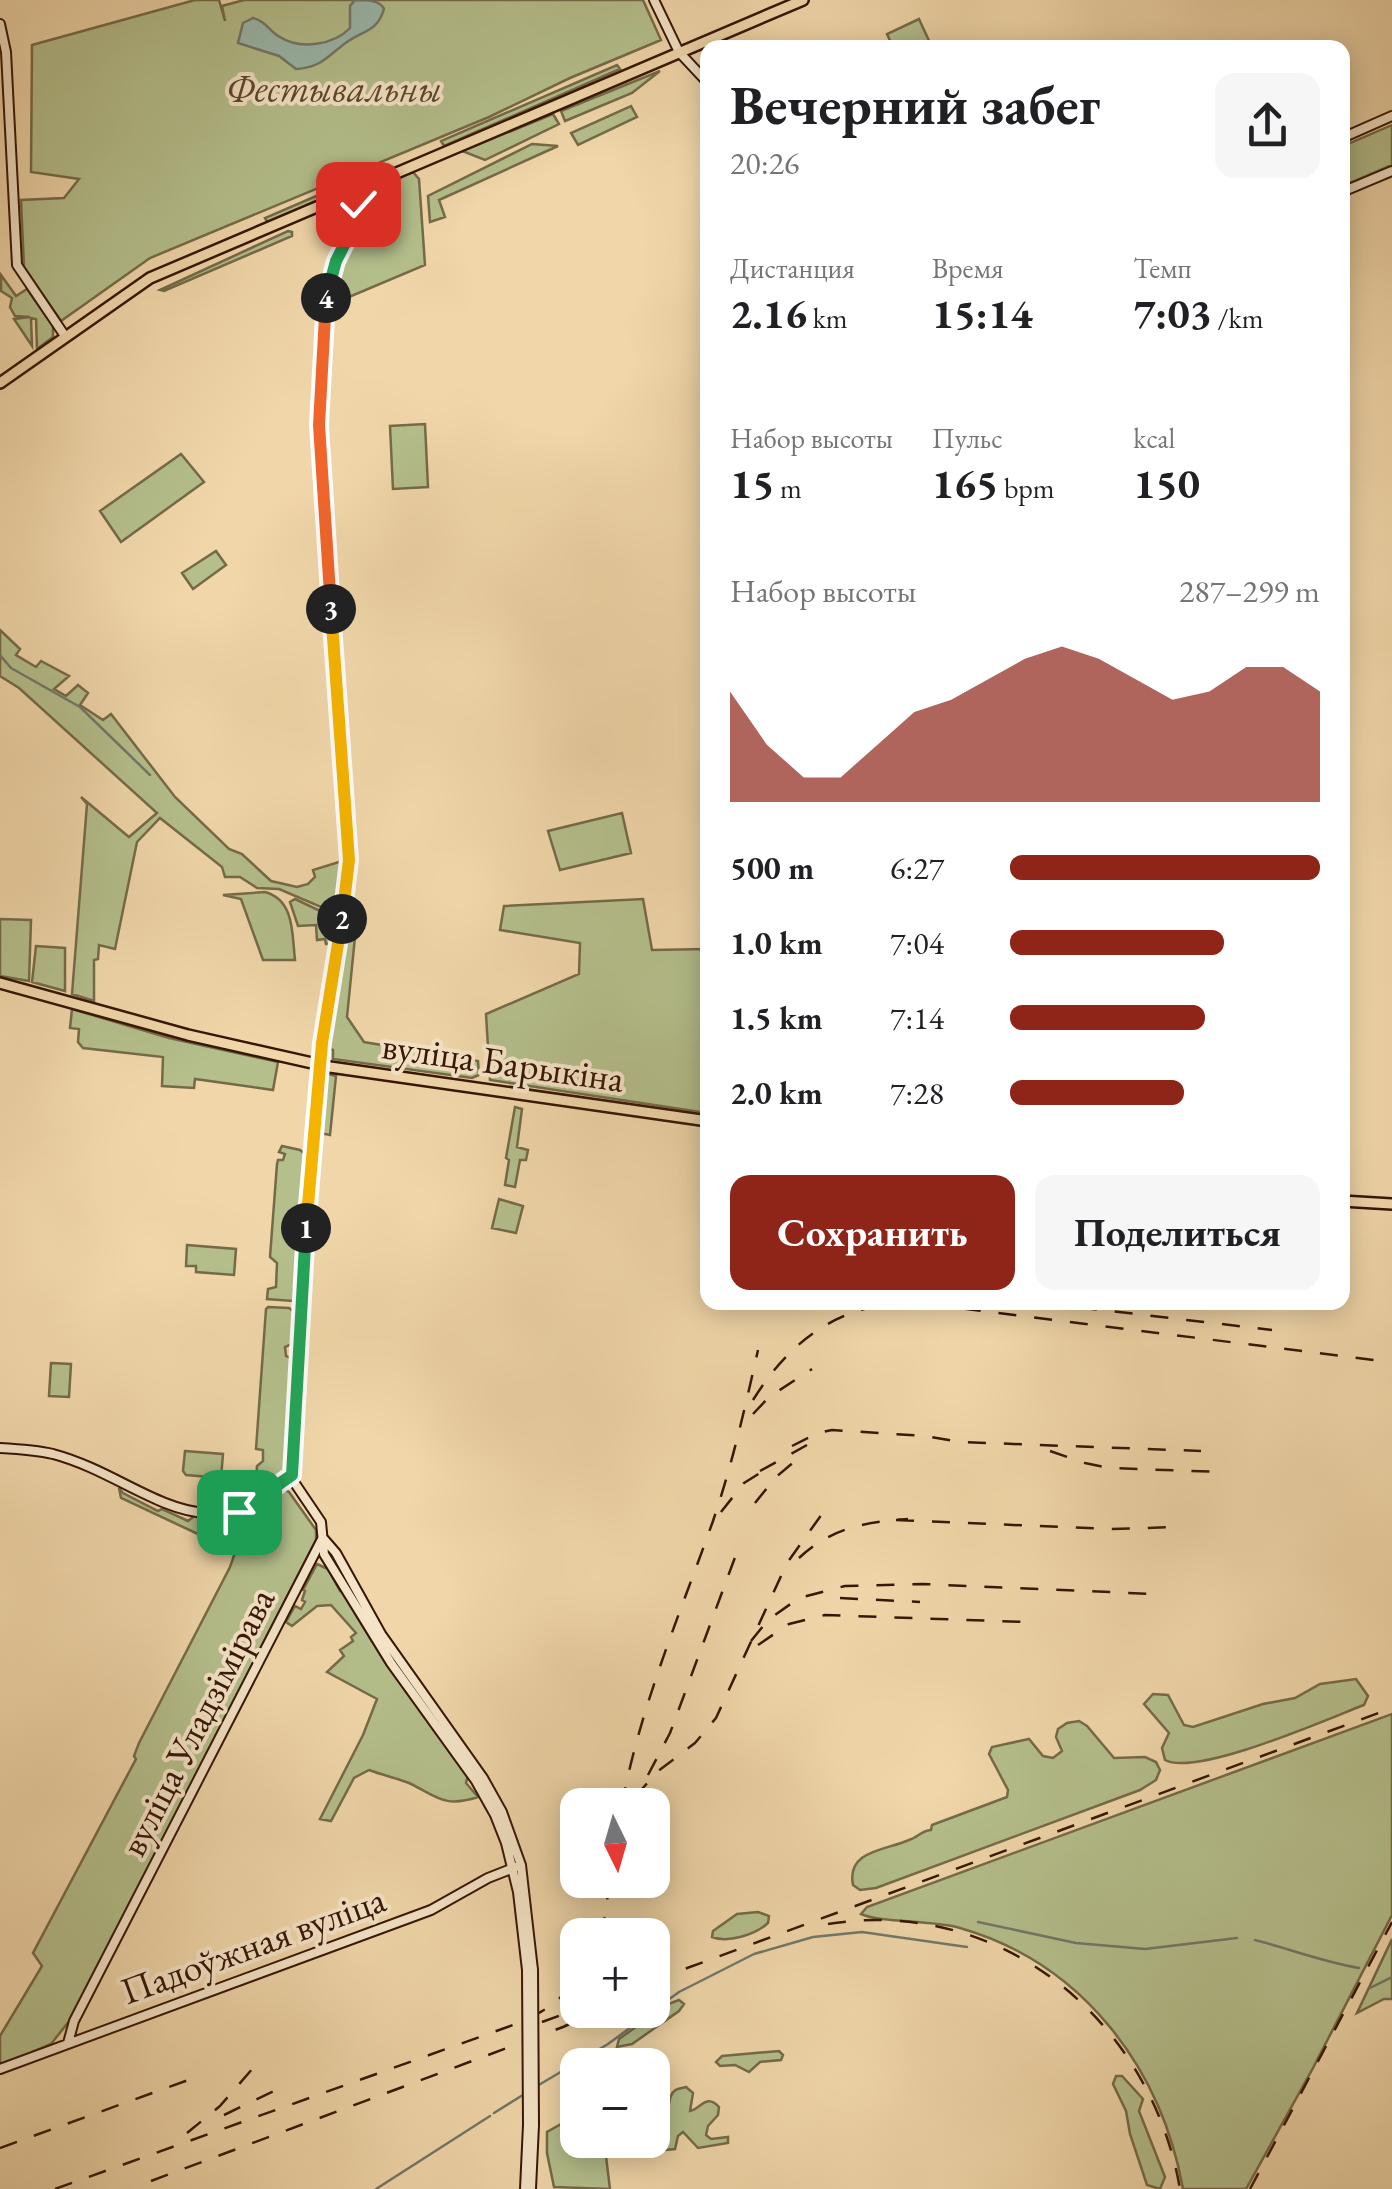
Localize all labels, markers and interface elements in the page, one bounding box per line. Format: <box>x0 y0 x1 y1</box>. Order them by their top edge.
park label: Фестывальны <box>226 63 442 112</box>
text: Вечерний забег <box>730 69 1100 140</box>
button: share <box>1215 73 1320 178</box>
text: 20:26 <box>730 142 799 184</box>
pin <box>316 162 401 247</box>
icon: check <box>331 177 386 232</box>
text: Дистанция <box>730 250 855 286</box>
text: Время <box>932 250 1004 286</box>
text: Темп <box>1133 250 1192 286</box>
pin: 4 <box>301 273 351 323</box>
text: 4 <box>319 280 333 316</box>
text: 2.16 <box>730 286 807 341</box>
text: 15:14 <box>932 286 1032 341</box>
text: 7:03 <box>1133 286 1212 341</box>
text: km <box>807 300 848 336</box>
text: /km <box>1212 300 1264 336</box>
text: Набор высоты <box>730 420 893 456</box>
text: Пульс <box>932 420 1003 456</box>
text: kcal <box>1133 420 1175 456</box>
text: 15 <box>730 456 774 511</box>
text: 165 <box>932 456 998 511</box>
text: 150 <box>1133 456 1200 511</box>
text: m <box>774 470 802 506</box>
text: bpm <box>998 470 1055 506</box>
text: Набор высоты <box>730 570 916 612</box>
text: 287–299 m <box>1179 570 1320 612</box>
pin: 3 <box>306 584 356 634</box>
text: 3 <box>324 591 338 627</box>
text: 500 m <box>730 847 814 889</box>
text: 6:27 <box>890 847 944 889</box>
pin: 2 <box>317 894 367 944</box>
text: 2 <box>335 901 349 937</box>
text: 1.0 km <box>730 922 823 964</box>
text: 7:04 <box>890 922 944 964</box>
text: 1.5 km <box>730 997 823 1039</box>
text: 7:14 <box>890 997 944 1039</box>
street label: вуліца Барыкіна <box>379 1020 628 1103</box>
text: 2.0 km <box>730 1072 823 1114</box>
text: 7:28 <box>890 1072 944 1114</box>
button: Сохранить <box>730 1175 1015 1290</box>
button: Поделиться <box>1035 1175 1320 1290</box>
pin: 1 <box>281 1203 331 1253</box>
text: 1 <box>299 1210 313 1246</box>
pin <box>197 1470 282 1555</box>
icon: arrive <box>212 1485 267 1540</box>
street label: вуліца Уладзімірава <box>108 1579 286 1864</box>
north arrow <box>560 1788 670 1898</box>
map controls <box>560 1788 670 2158</box>
street label: Падоўжная вуліца <box>114 1874 393 2015</box>
button: + <box>560 1918 670 2028</box>
button: − <box>560 2048 670 2158</box>

